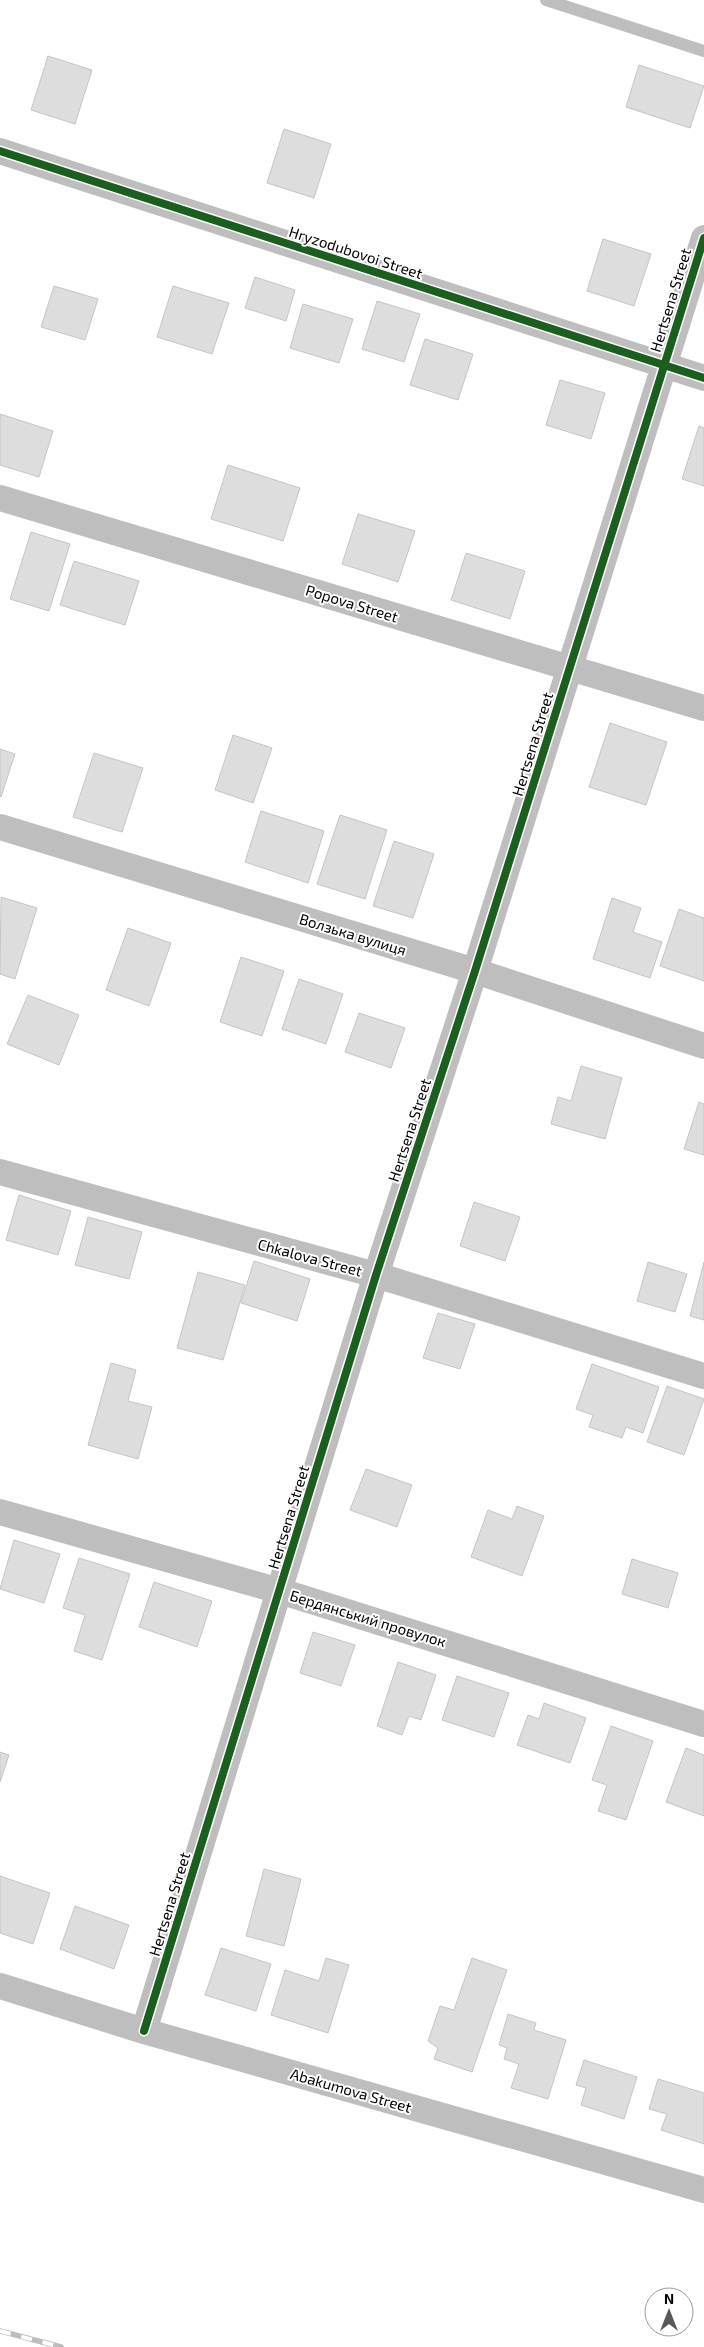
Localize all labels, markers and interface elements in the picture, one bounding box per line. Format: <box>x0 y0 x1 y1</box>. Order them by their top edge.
street label: Hryzodubovoi Street <box>287 222 425 282</box>
street label: Hertsena Street <box>646 246 694 354</box>
street label: Popova Street <box>304 580 401 626</box>
street label: Hertsena Street <box>508 690 556 798</box>
street label: Волзька вулиця <box>297 909 409 960</box>
street label: Hertsena Street <box>384 1076 434 1184</box>
street label: Chkalova Street <box>256 1234 364 1280</box>
street label: Hertsena Street <box>264 1463 312 1571</box>
street label: Бердянський провулок <box>287 1586 448 1651</box>
street label: Hertsena Street <box>145 1850 193 1958</box>
street label: Abakumova Street <box>288 2064 414 2116</box>
north arrow <box>644 2287 694 2337</box>
text: N <box>664 2290 674 2307</box>

